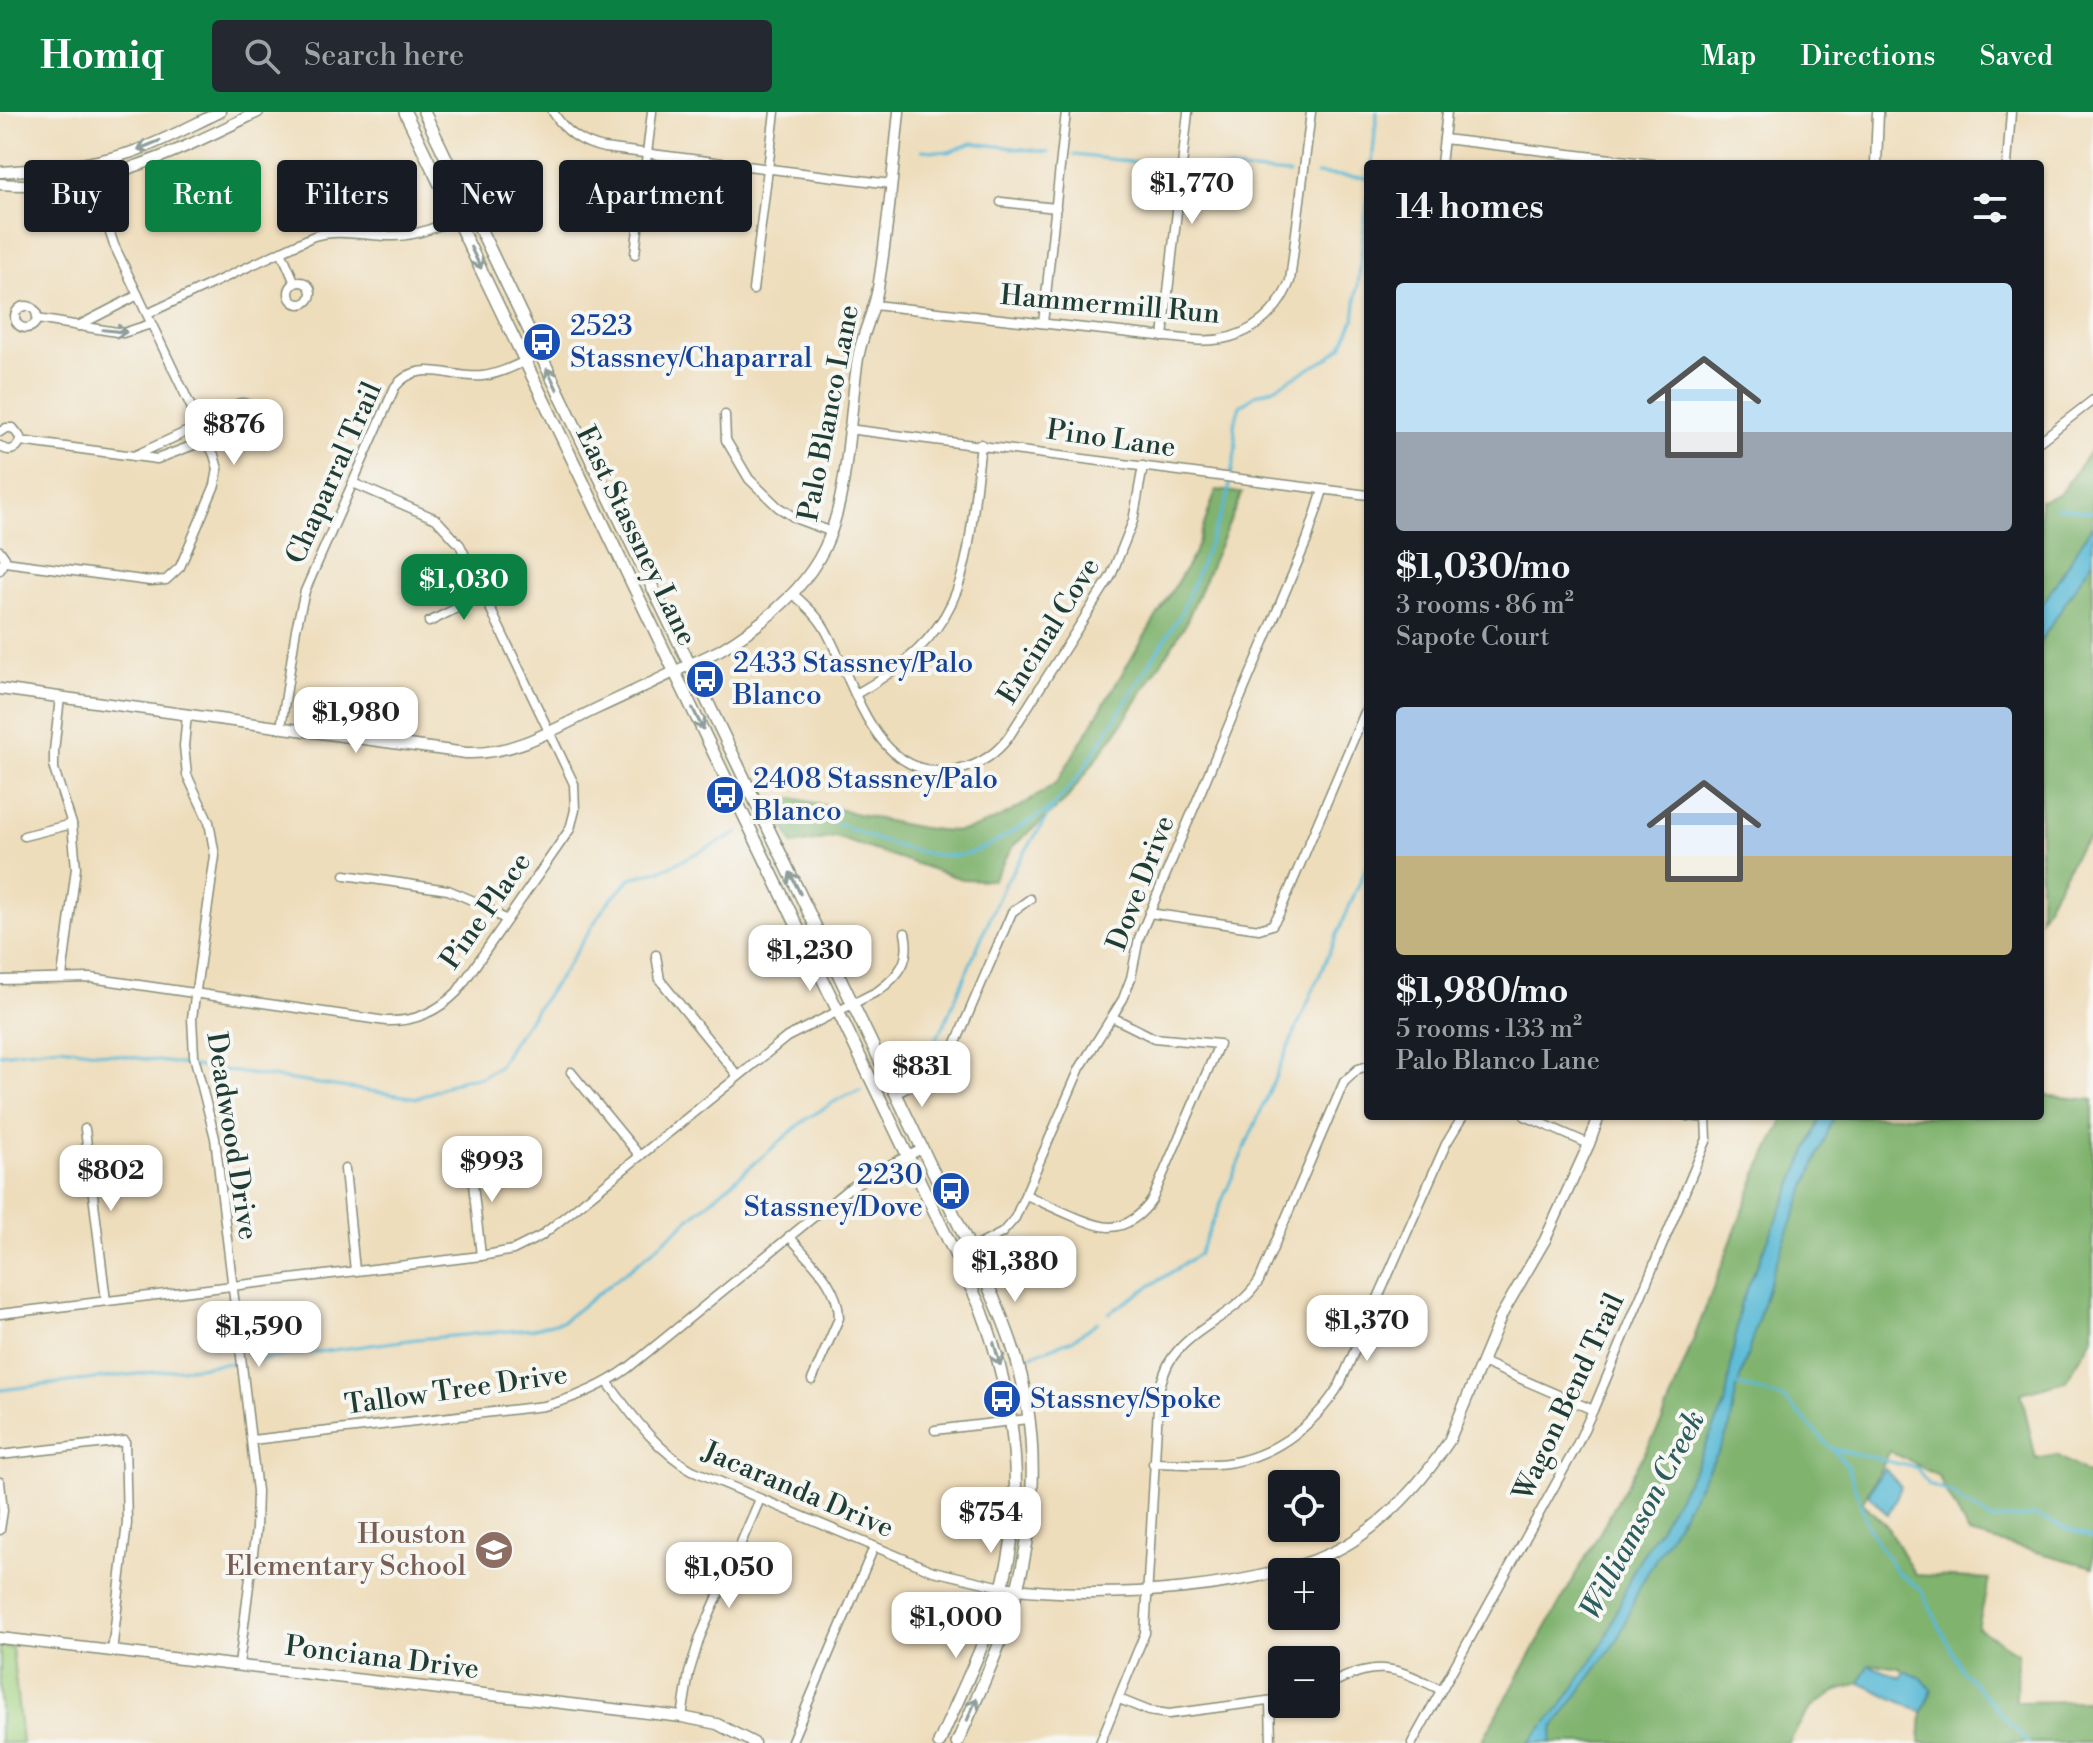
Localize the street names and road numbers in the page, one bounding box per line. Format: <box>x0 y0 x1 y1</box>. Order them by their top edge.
street label: Hammermill Run <box>999 278 1222 332</box>
street label: Palo Blanco Lane <box>791 302 867 524</box>
street label: Chaparral Trail <box>278 377 390 569</box>
street label: Pino Lane <box>1044 413 1178 465</box>
street label: East Stassney Lane <box>568 420 704 652</box>
street label: Encinal Cove <box>990 551 1108 711</box>
street label: Dove Drive <box>1099 811 1183 955</box>
street label: Pine Place <box>433 846 539 976</box>
street label: Deadwood Drive <box>198 1030 266 1242</box>
street label: Wagon Bend Trail <box>1505 1288 1632 1507</box>
street label: Tallow Tree Drive <box>342 1357 570 1423</box>
street label: Jacaranda Drive <box>696 1434 899 1546</box>
street label: Ponciana Drive <box>283 1629 481 1687</box>

